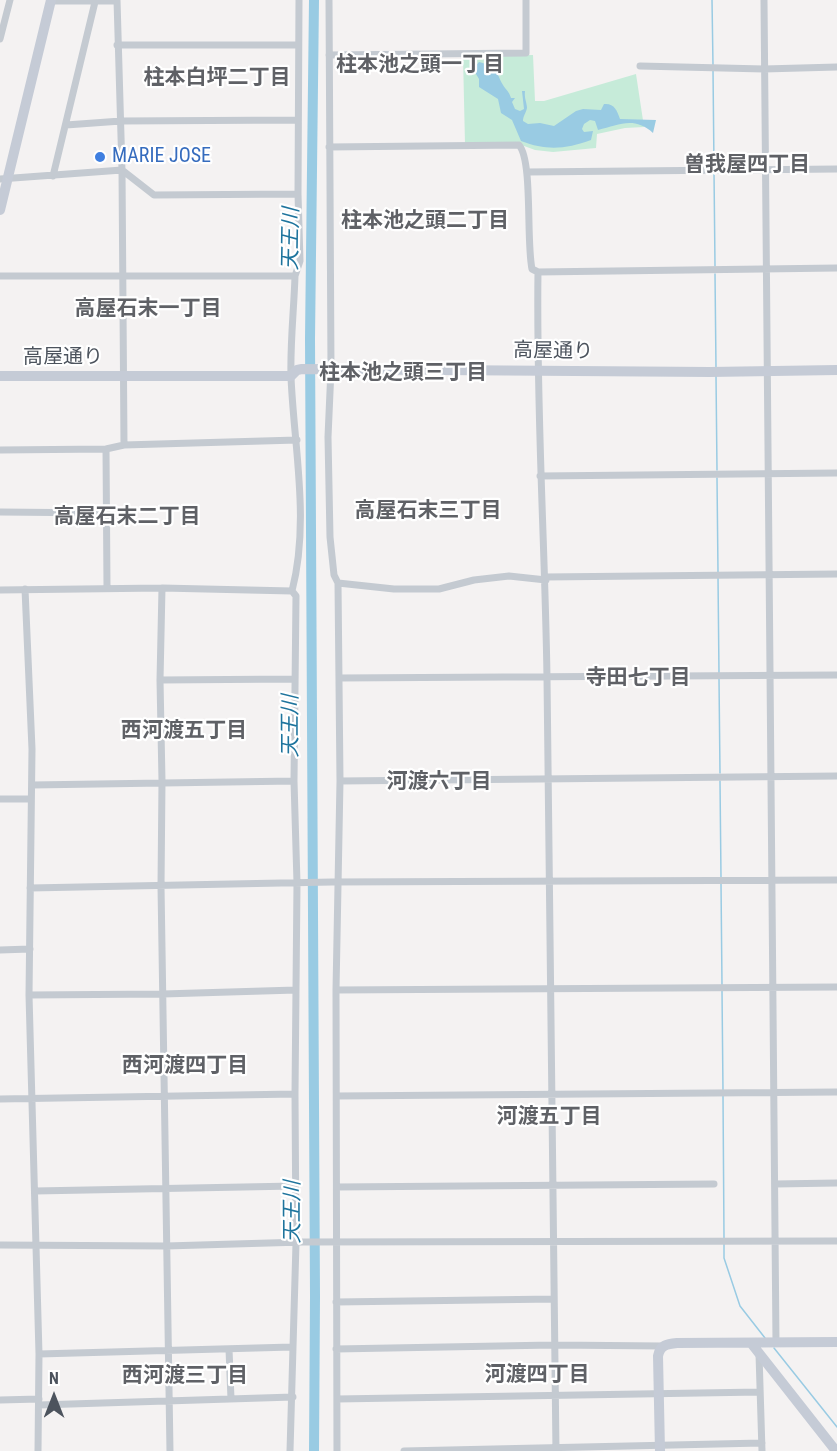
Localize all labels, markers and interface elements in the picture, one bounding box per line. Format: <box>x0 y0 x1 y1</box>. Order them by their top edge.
district label: 柱本池之頭一丁目 <box>336 53 504 79</box>
district label: 柱本白坪二丁目 <box>144 66 290 92</box>
place label: MARIE JOSE <box>112 145 211 169</box>
marker: MARIE JOSE <box>93 150 107 164</box>
district label: 曽我屋四丁目 <box>684 153 810 179</box>
water label: 天王川 <box>279 207 305 271</box>
district label: 柱本池之頭二丁目 <box>341 209 509 235</box>
district label: 高屋石末一丁目 <box>75 297 221 323</box>
street label: 高屋通り <box>513 339 593 365</box>
street label: 高屋通り <box>23 346 103 370</box>
district label: 柱本池之頭三丁目 <box>319 361 487 387</box>
district label: 高屋石末三丁目 <box>355 499 501 525</box>
district label: 高屋石末二丁目 <box>54 505 200 531</box>
district label: 寺田七丁目 <box>586 666 690 692</box>
water label: 天王川 <box>279 695 305 757</box>
district label: 西河渡五丁目 <box>121 719 247 745</box>
district label: 河渡六丁目 <box>387 770 491 796</box>
district label: 西河渡四丁目 <box>122 1054 248 1080</box>
district label: 河渡五丁目 <box>497 1105 601 1131</box>
water label: 天王川 <box>281 1181 307 1243</box>
district label: 河渡四丁目 <box>485 1363 589 1389</box>
district label: 西河渡三丁目 <box>122 1364 248 1390</box>
north arrow <box>24 1367 84 1427</box>
text: N <box>49 1369 59 1388</box>

